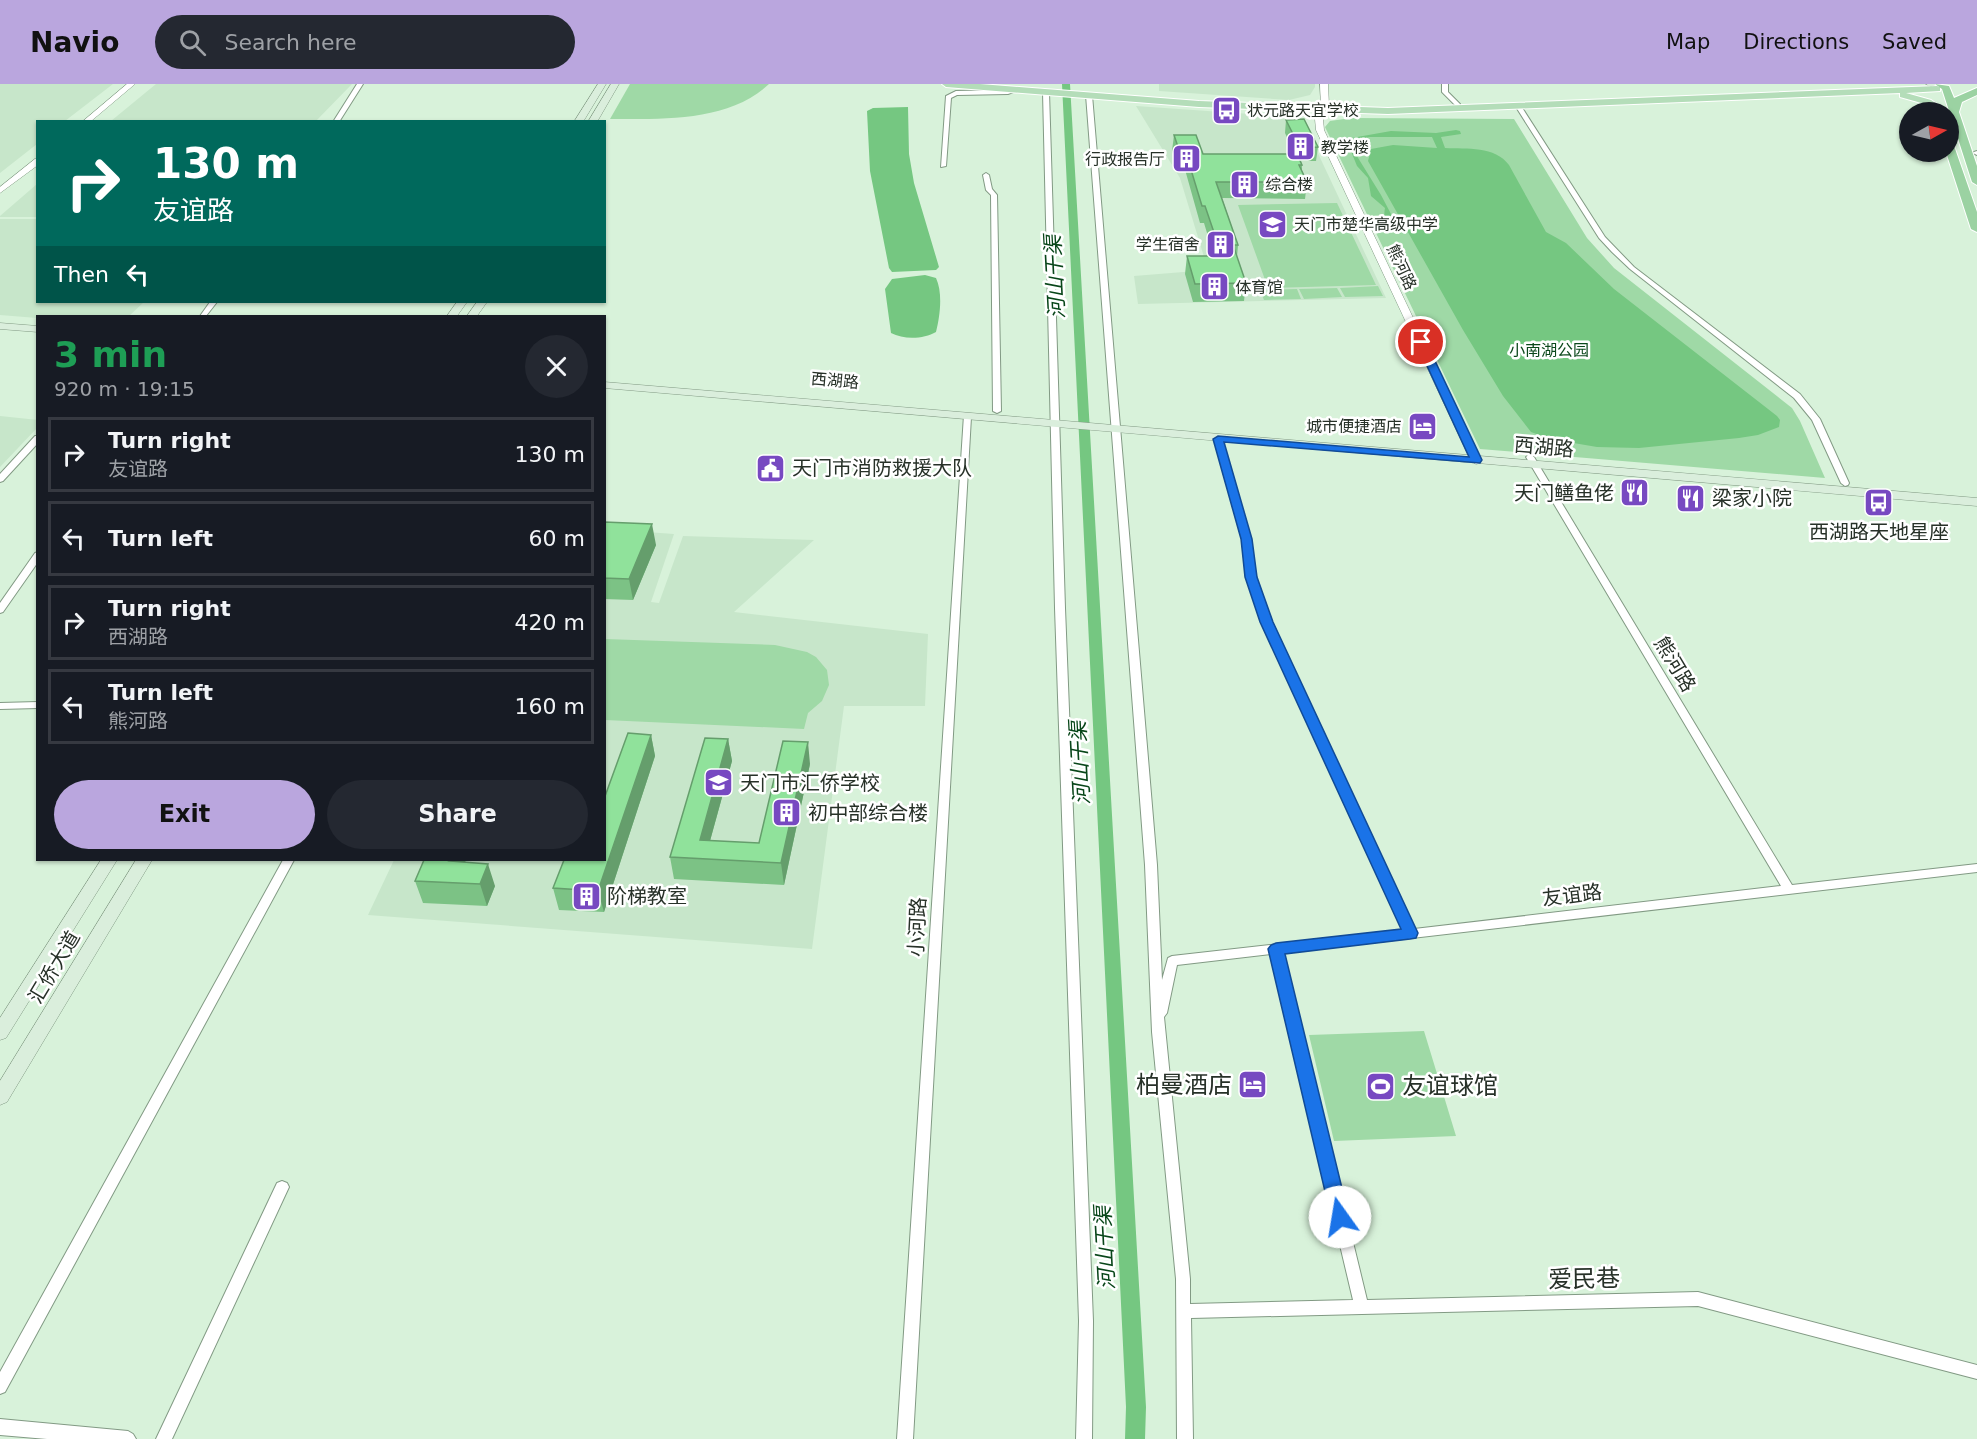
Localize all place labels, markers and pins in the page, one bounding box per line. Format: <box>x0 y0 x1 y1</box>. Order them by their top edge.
bus stop icon: 状元路天宜学校 <box>1210 94 1242 126</box>
place label: 状元路天宜学校 <box>1247 101 1359 120</box>
building icon: 教学楼 <box>1284 131 1316 163</box>
place label: 教学楼 <box>1321 138 1369 157</box>
building icon: 行政报告厅 <box>1170 143 1202 175</box>
place label: 行政报告厅 <box>1085 150 1165 169</box>
building icon: 综合楼 <box>1228 168 1260 200</box>
place label: 综合楼 <box>1265 175 1313 194</box>
school or university icon: 天门市楚华高级中学 <box>1257 208 1289 240</box>
place label: 天门市楚华高级中学 <box>1294 215 1438 234</box>
building icon: 学生宿舍 <box>1205 228 1237 260</box>
place label: 学生宿舍 <box>1136 235 1200 254</box>
building icon: 体育馆 <box>1198 271 1230 303</box>
place label: 体育馆 <box>1235 278 1283 297</box>
pin <box>1395 316 1446 367</box>
hotel icon: 城市便捷酒店 <box>1407 410 1439 442</box>
place label: 城市便捷酒店 <box>1306 417 1402 436</box>
public building icon: 天门市消防救援大队 <box>755 452 787 484</box>
place label: 天门市消防救援大队 <box>792 456 972 480</box>
restaurant icon: 天门鳝鱼佬 <box>1619 477 1651 509</box>
place label: 天门鳝鱼佬 <box>1514 481 1614 505</box>
restaurant icon: 梁家小院 <box>1675 482 1707 514</box>
place label: 梁家小院 <box>1712 486 1792 510</box>
bus stop icon: 西湖路天地星座 <box>1863 486 1895 518</box>
place label: 西湖路天地星座 <box>1809 520 1949 544</box>
school or university icon: 天门市汇侨学校 <box>703 767 735 799</box>
place label: 天门市汇侨学校 <box>740 771 880 795</box>
building icon: 初中部综合楼 <box>771 797 803 829</box>
place label: 初中部综合楼 <box>808 801 928 825</box>
building icon: 阶梯教室 <box>570 880 602 912</box>
place label: 阶梯教室 <box>607 884 687 908</box>
hotel icon: 柏曼酒店 <box>1237 1069 1269 1101</box>
sports icon: 友谊球馆 <box>1365 1070 1397 1102</box>
place label: 柏曼酒店 <box>1136 1071 1232 1099</box>
place label: 友谊球馆 <box>1402 1072 1498 1100</box>

